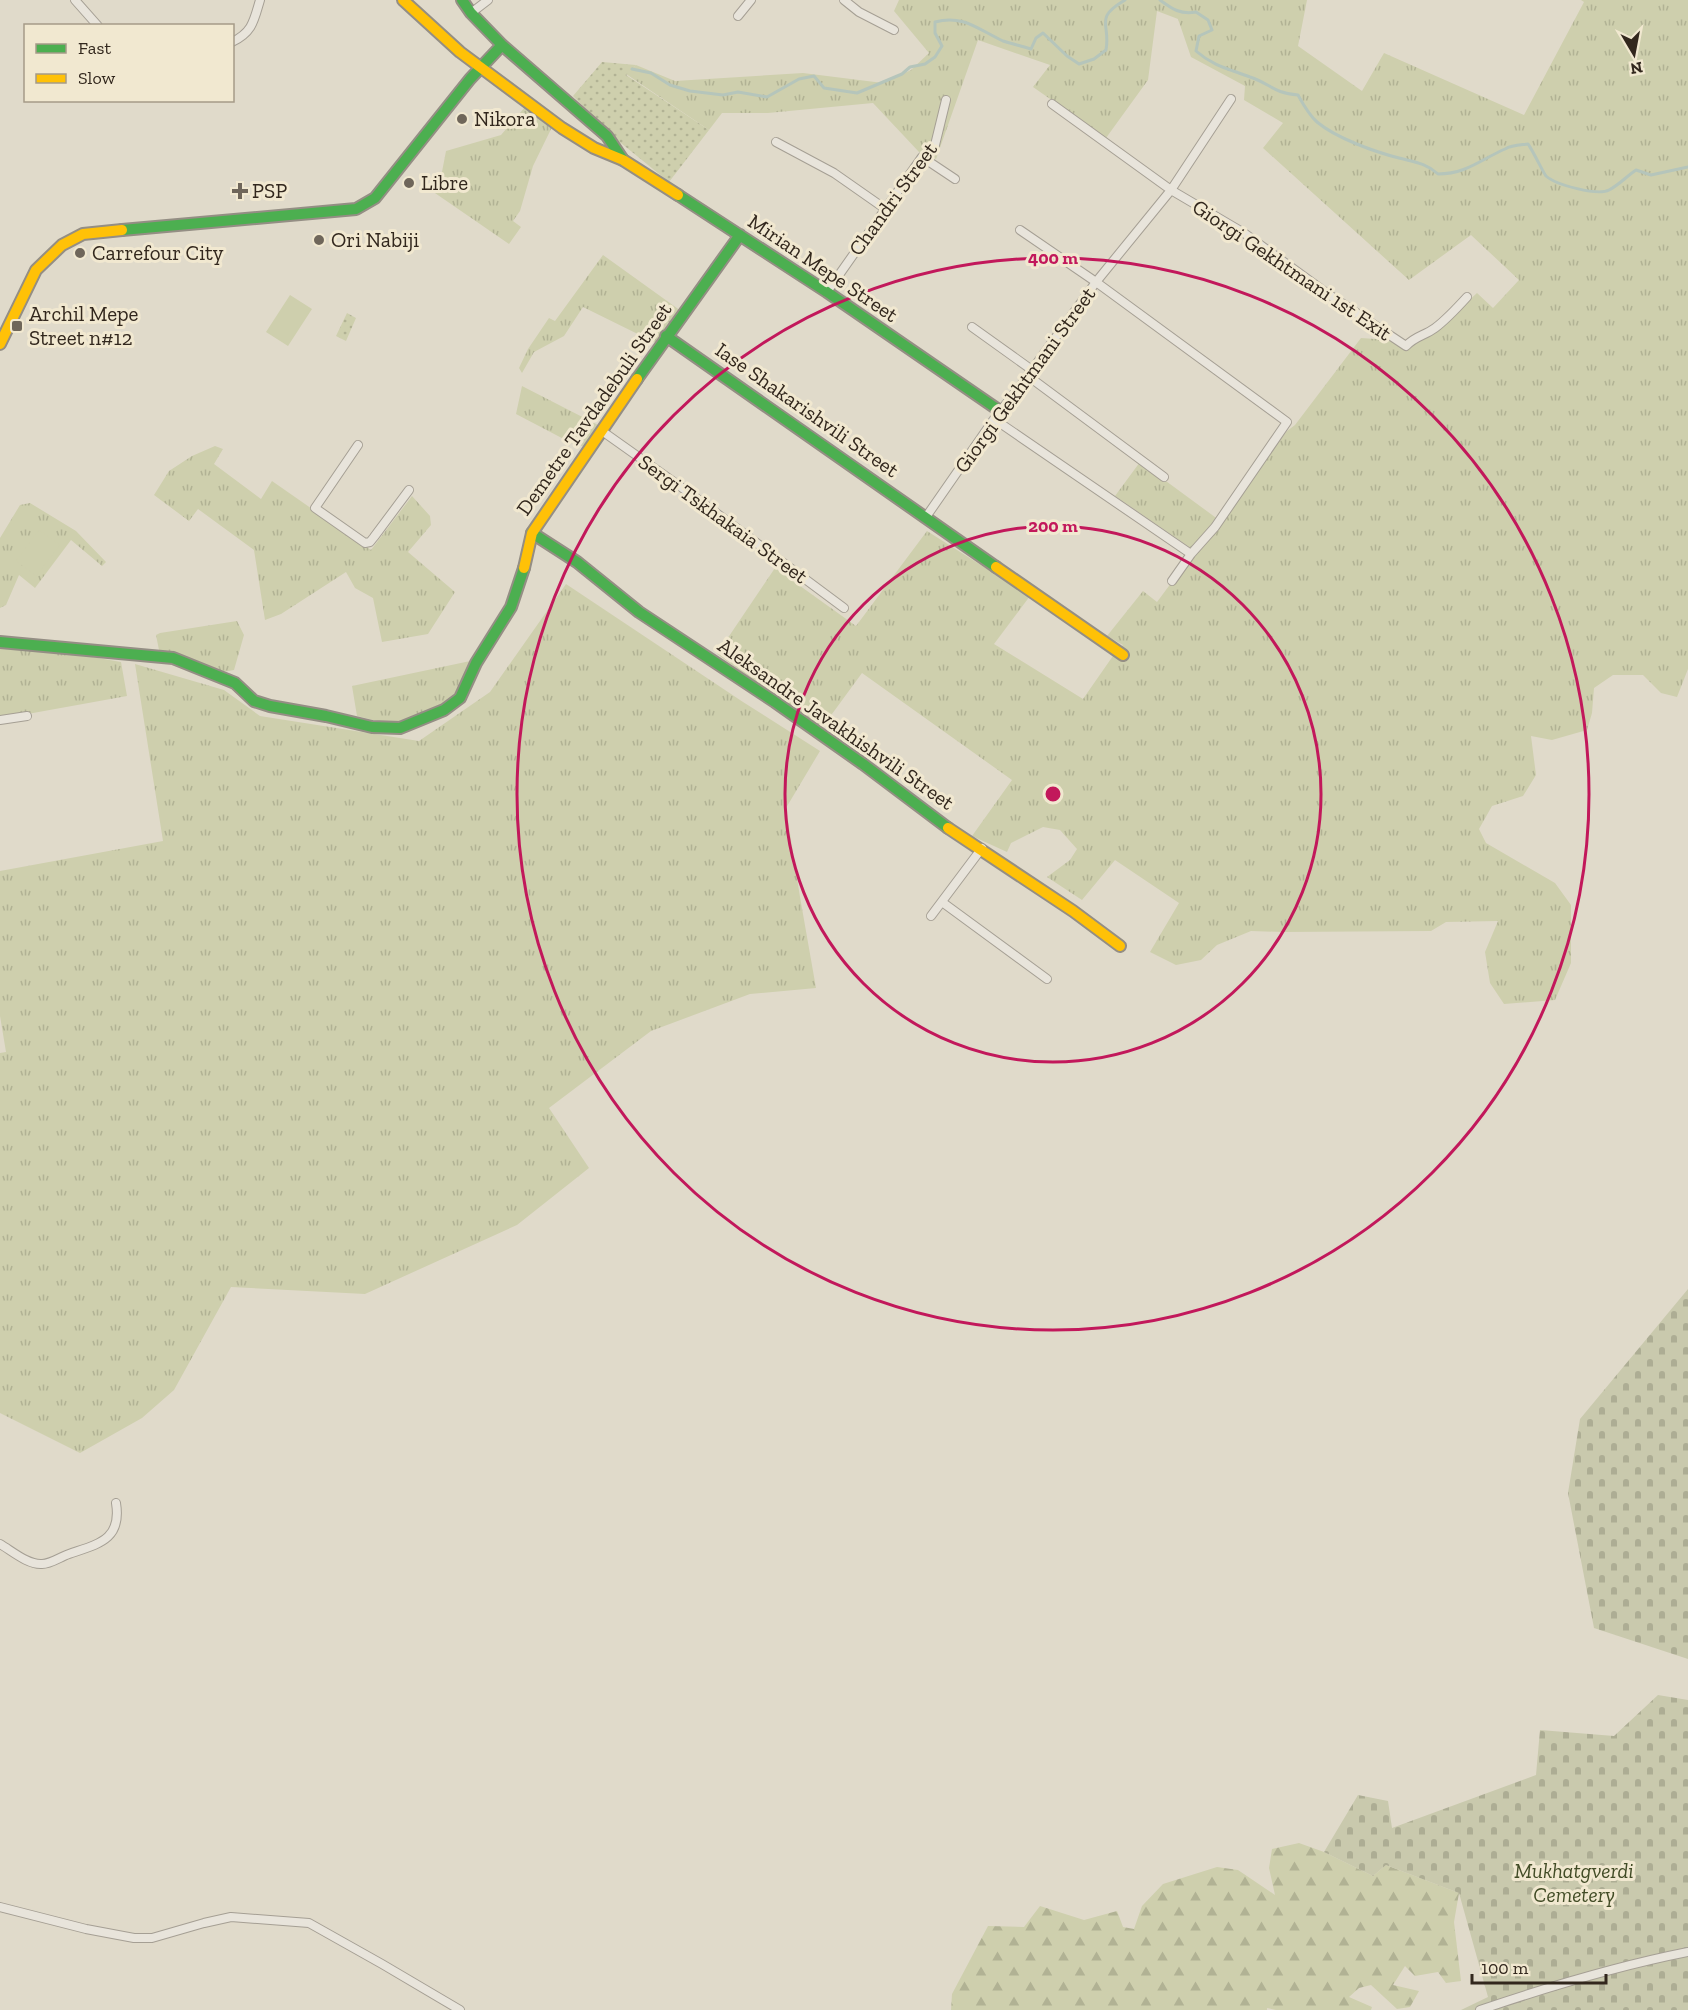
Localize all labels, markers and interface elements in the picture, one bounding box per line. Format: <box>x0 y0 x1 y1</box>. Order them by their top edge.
legend <box>24 24 234 102</box>
north arrow <box>1604 24 1664 84</box>
text: Fast <box>78 37 111 59</box>
text: N <box>1629 58 1644 79</box>
text: Slow <box>78 67 115 89</box>
place label: Nikora <box>474 106 535 131</box>
marker: Nikora <box>455 112 469 126</box>
street label: Chandri Street <box>843 137 942 260</box>
place label: Libre <box>421 170 468 195</box>
marker: Libre <box>402 176 416 190</box>
place label: PSP <box>252 178 287 203</box>
marker: PSP <box>233 184 247 198</box>
street label: Giorgi Gekhtmani 1st Exit <box>1188 194 1397 346</box>
street label: Mirian Mepe Street <box>744 208 903 327</box>
place label: Ori Nabiji <box>331 227 419 253</box>
marker: Ori Nabiji <box>312 233 326 247</box>
place label: Carrefour City <box>92 240 224 265</box>
marker: Carrefour City <box>73 246 87 260</box>
text: 400 m <box>1028 247 1078 269</box>
street label: Giorgi Gekhtmani Street <box>949 282 1100 477</box>
street label: Demetre Tavdadebuli Street <box>511 297 677 520</box>
place label: Archil Mepe Street n#12 <box>29 301 139 350</box>
marker: Archil Mepe Street n#12 <box>10 319 24 333</box>
street label: Iase Shakarishvili Street <box>711 337 904 482</box>
street label: Sergi Tskhakaia Street <box>634 449 813 588</box>
text: 200 m <box>1028 515 1078 537</box>
street label: Aleksandre Javakhishvili Street <box>713 632 959 815</box>
centre of rings <box>1043 784 1063 804</box>
park label: Mukhatgverdi Cemetery <box>1514 1858 1634 1907</box>
scale bar <box>1472 1947 1606 1985</box>
text: 100 m <box>1481 1957 1529 1979</box>

